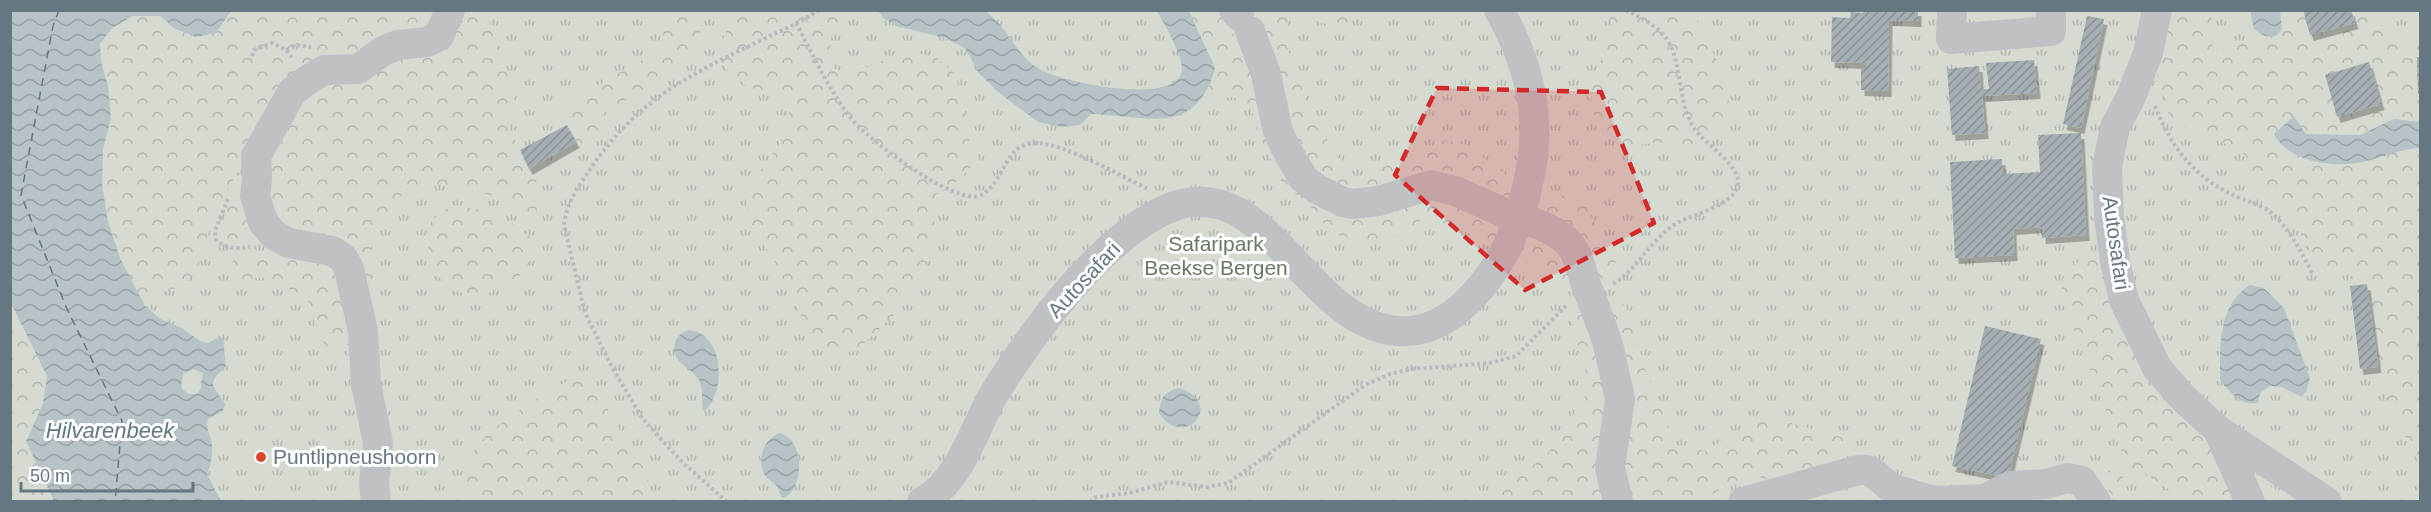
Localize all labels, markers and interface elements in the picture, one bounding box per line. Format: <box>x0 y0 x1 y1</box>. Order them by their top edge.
street label: Autosafari <box>2099 195 2134 291</box>
park label: Safaripark Beekse Bergen <box>1144 232 1288 279</box>
street label: Autosafari <box>1043 237 1124 322</box>
water label: Hilvarenbeek <box>46 418 175 443</box>
place label: Puntlipneushoorn <box>273 445 436 468</box>
marker: Puntlipneushoorn <box>254 450 268 464</box>
scale bar <box>21 455 194 493</box>
text: 50 m <box>30 466 70 486</box>

